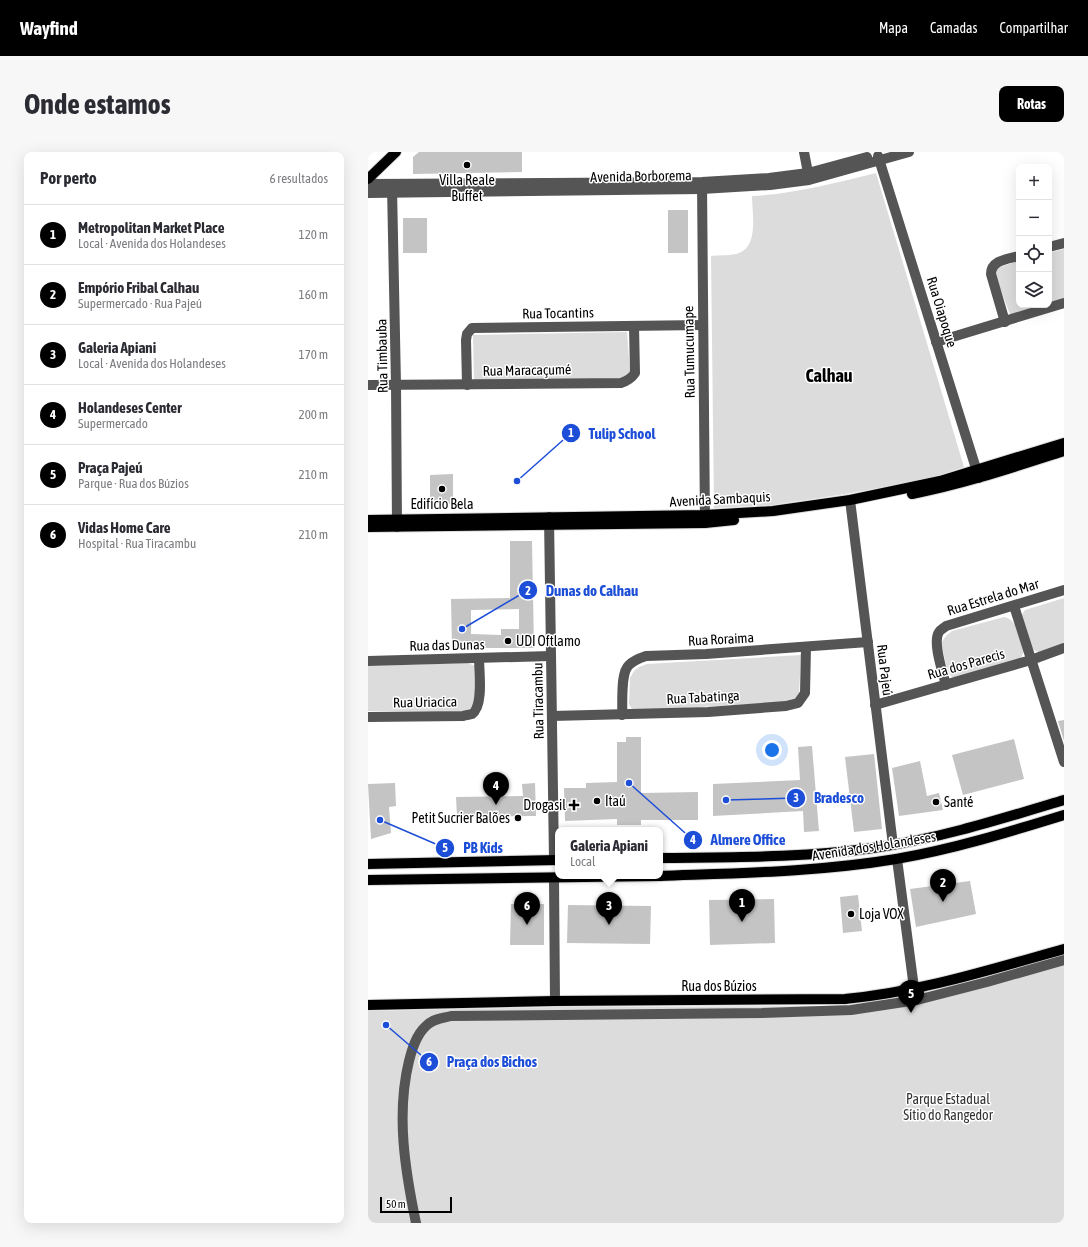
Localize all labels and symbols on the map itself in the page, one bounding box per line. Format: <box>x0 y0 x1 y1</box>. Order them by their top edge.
marker: Villa Reale Buffet <box>462 160 472 170</box>
street label: Avenida Borborema <box>590 167 692 185</box>
place label: Villa Reale Buffet <box>439 172 495 204</box>
street label: Rua Oiapoque <box>924 275 960 349</box>
street label: Rua Tocantins <box>522 304 594 322</box>
street label: Rua Tumucumape <box>680 305 698 399</box>
street label: Rua Timbauba <box>373 319 391 393</box>
street label: Rua Maracaçumé <box>483 361 571 379</box>
district label: Calhau <box>805 365 853 386</box>
callout: Tulip School <box>561 420 664 447</box>
text: Tulip School <box>589 425 656 442</box>
text: 1 <box>568 426 574 440</box>
marker: Edifício Bela <box>437 484 447 494</box>
street label: Avenida Sambaquis <box>669 488 771 510</box>
place label: Edifício Bela <box>410 496 474 512</box>
street label: Rua Estrela do Mar <box>945 575 1042 619</box>
callout: Dunas do Calhau <box>518 577 647 604</box>
text: Dunas do Calhau <box>546 582 638 599</box>
text: 2 <box>525 584 531 598</box>
street label: Rua Roraima <box>688 629 754 649</box>
place label: UDI Oftlamo <box>516 633 581 649</box>
street label: Rua das Dunas <box>409 636 485 654</box>
marker: UDI Oftlamo <box>503 636 513 646</box>
street label: Rua Pajeú <box>874 643 896 697</box>
street label: Rua dos Parecis <box>926 645 1006 683</box>
street label: Rua Tiracambu <box>529 662 547 740</box>
street label: Rua Tabatinga <box>666 687 740 707</box>
street label: Rua Uriacica <box>393 693 457 711</box>
your location <box>762 740 782 760</box>
pin: 4 <box>483 772 509 805</box>
callout: Bradesco <box>786 784 872 811</box>
text: Bradesco <box>814 789 864 806</box>
text: 3 <box>793 791 799 805</box>
place label: Itaú <box>605 793 626 809</box>
place label: Santé <box>944 794 973 810</box>
marker: Itaú <box>592 796 602 806</box>
place label: Drogasil <box>523 797 566 813</box>
marker: Santé <box>931 797 941 807</box>
marker: Drogasil <box>569 800 579 810</box>
place label: Petit Sucrier Balões <box>412 810 510 826</box>
marker: Petit Sucrier Balões <box>513 813 523 823</box>
callout: Almere Office <box>683 827 794 854</box>
street label: Avenida dos Holandeses <box>811 828 937 864</box>
text: Almere Office <box>710 831 786 848</box>
text: 4 <box>689 833 696 847</box>
callout: PB Kids <box>435 835 511 862</box>
text: PB Kids <box>463 839 504 856</box>
text: 5 <box>442 841 448 855</box>
pin: 2 <box>930 869 956 902</box>
pin: 1 <box>729 889 755 922</box>
pin: 6 <box>514 892 540 925</box>
pin: 3 <box>596 892 622 925</box>
place label: Loja VOX <box>859 906 904 922</box>
marker: Loja VOX <box>846 909 856 919</box>
street label: Rua dos Búzios <box>681 978 757 994</box>
pin: 5 <box>898 980 924 1013</box>
callout: Praça dos Bichos <box>419 1048 545 1075</box>
text: Praça dos Bichos <box>447 1053 538 1070</box>
text: 6 <box>426 1055 432 1069</box>
park label: Parque Estadual Sítio do Rangedor <box>903 1091 994 1123</box>
scale bar <box>380 1195 452 1214</box>

